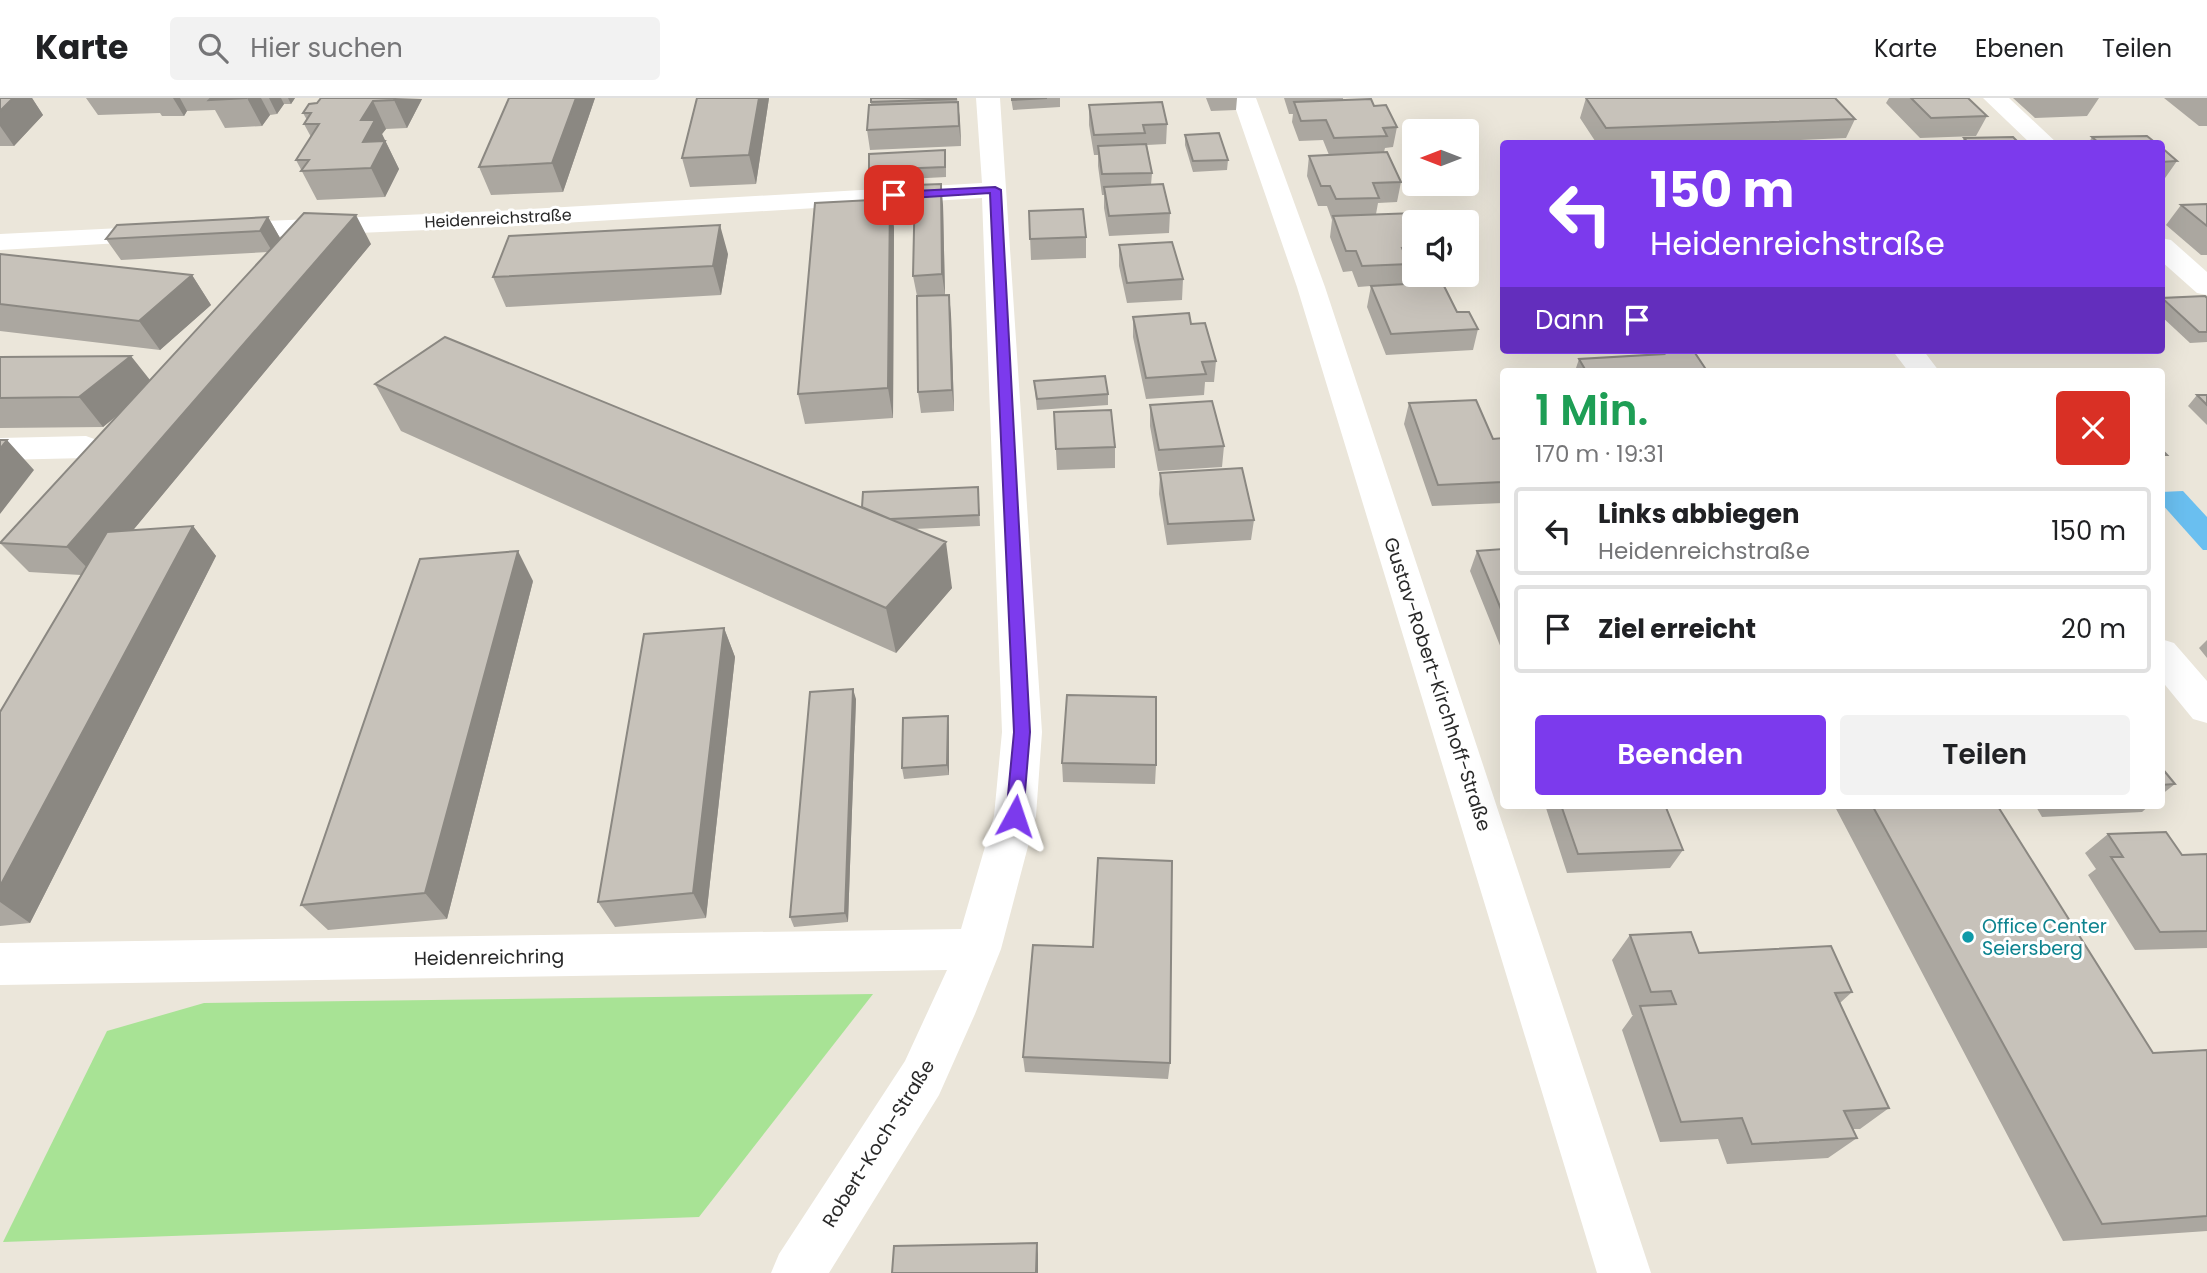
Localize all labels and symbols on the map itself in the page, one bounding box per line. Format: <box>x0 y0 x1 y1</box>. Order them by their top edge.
north arrow <box>1402 119 1479 196</box>
pin <box>864 165 924 225</box>
street label: Heidenreichstraße <box>424 203 572 234</box>
street label: Gustav-Robert-Kirchhoff-Straße <box>1377 534 1498 835</box>
position arrow <box>978 779 1052 853</box>
place label: Office Center Seiersberg <box>1982 913 2107 962</box>
marker: Office Center Seiersberg <box>1960 929 1976 945</box>
street label: Heidenreichring <box>414 943 564 972</box>
street label: Robert-Koch-Straße <box>816 1054 941 1232</box>

